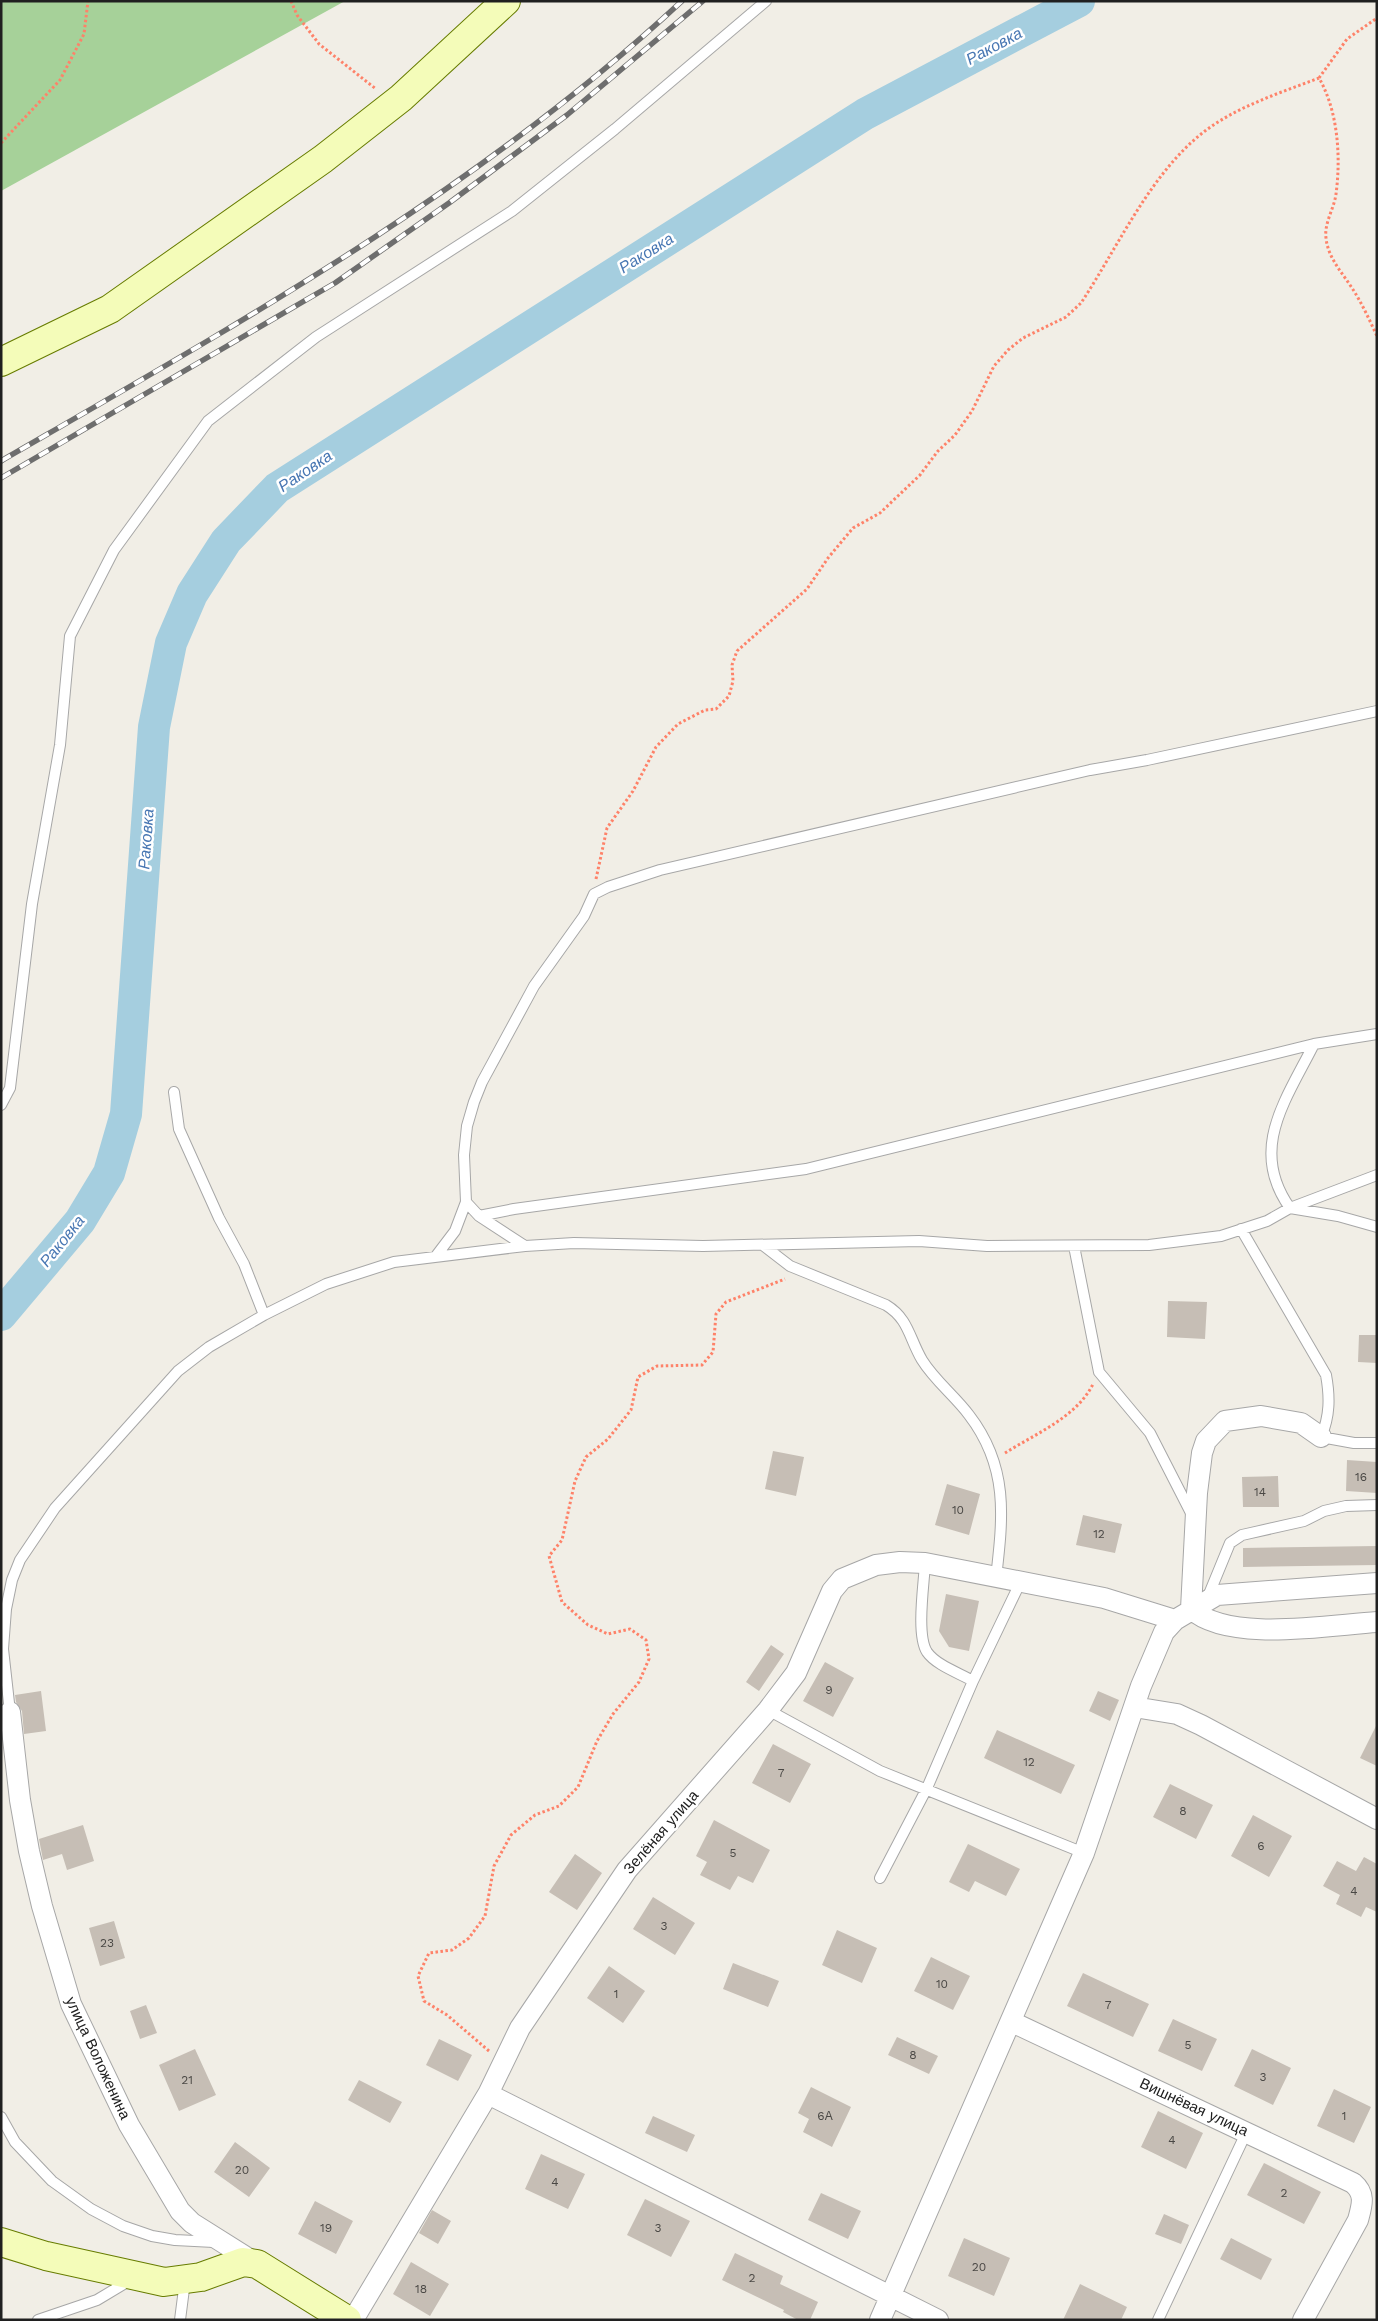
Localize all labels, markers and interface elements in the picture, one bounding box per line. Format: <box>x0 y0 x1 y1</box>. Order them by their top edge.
water label: Раковка <box>963 23 1025 69</box>
water label: Раковка <box>615 229 677 277</box>
water label: Раковка <box>274 446 336 496</box>
water label: Раковка <box>134 808 158 870</box>
water label: Раковка <box>35 1211 89 1271</box>
house number: 16 <box>1355 1470 1367 1484</box>
house number: 14 <box>1254 1485 1266 1499</box>
house number: 10 <box>952 1503 964 1517</box>
house number: 12 <box>1093 1527 1105 1541</box>
house number: 9 <box>825 1683 833 1697</box>
house number: 12 <box>1023 1755 1035 1769</box>
house number: 7 <box>778 1766 785 1780</box>
street label: Зелёная улица <box>620 1786 703 1878</box>
house number: 8 <box>1179 1804 1187 1818</box>
house number: 6 <box>1257 1839 1265 1853</box>
house number: 5 <box>730 1846 737 1860</box>
house number: 4 <box>1350 1884 1358 1898</box>
house number: 3 <box>661 1919 668 1933</box>
house number: 23 <box>100 1936 114 1950</box>
house number: 10 <box>936 1977 948 1991</box>
house number: 1 <box>614 1987 618 2001</box>
street label: улица Воложенина <box>62 1994 135 2123</box>
house number: 7 <box>1105 1998 1112 2012</box>
house number: 5 <box>1185 2038 1192 2052</box>
house number: 8 <box>909 2048 917 2062</box>
house number: 3 <box>1260 2070 1267 2084</box>
house number: 21 <box>181 2073 193 2087</box>
street label: Вишнёвая улица <box>1137 2074 1252 2140</box>
house number: 6А <box>817 2109 833 2123</box>
house number: 1 <box>1342 2109 1346 2123</box>
house number: 4 <box>1168 2133 1176 2147</box>
house number: 20 <box>235 2163 249 2177</box>
house number: 4 <box>551 2175 559 2189</box>
house number: 2 <box>1281 2186 1288 2200</box>
house number: 19 <box>320 2221 332 2235</box>
house number: 3 <box>655 2221 662 2235</box>
house number: 20 <box>972 2260 986 2274</box>
house number: 2 <box>749 2271 756 2285</box>
house number: 18 <box>415 2282 427 2296</box>

